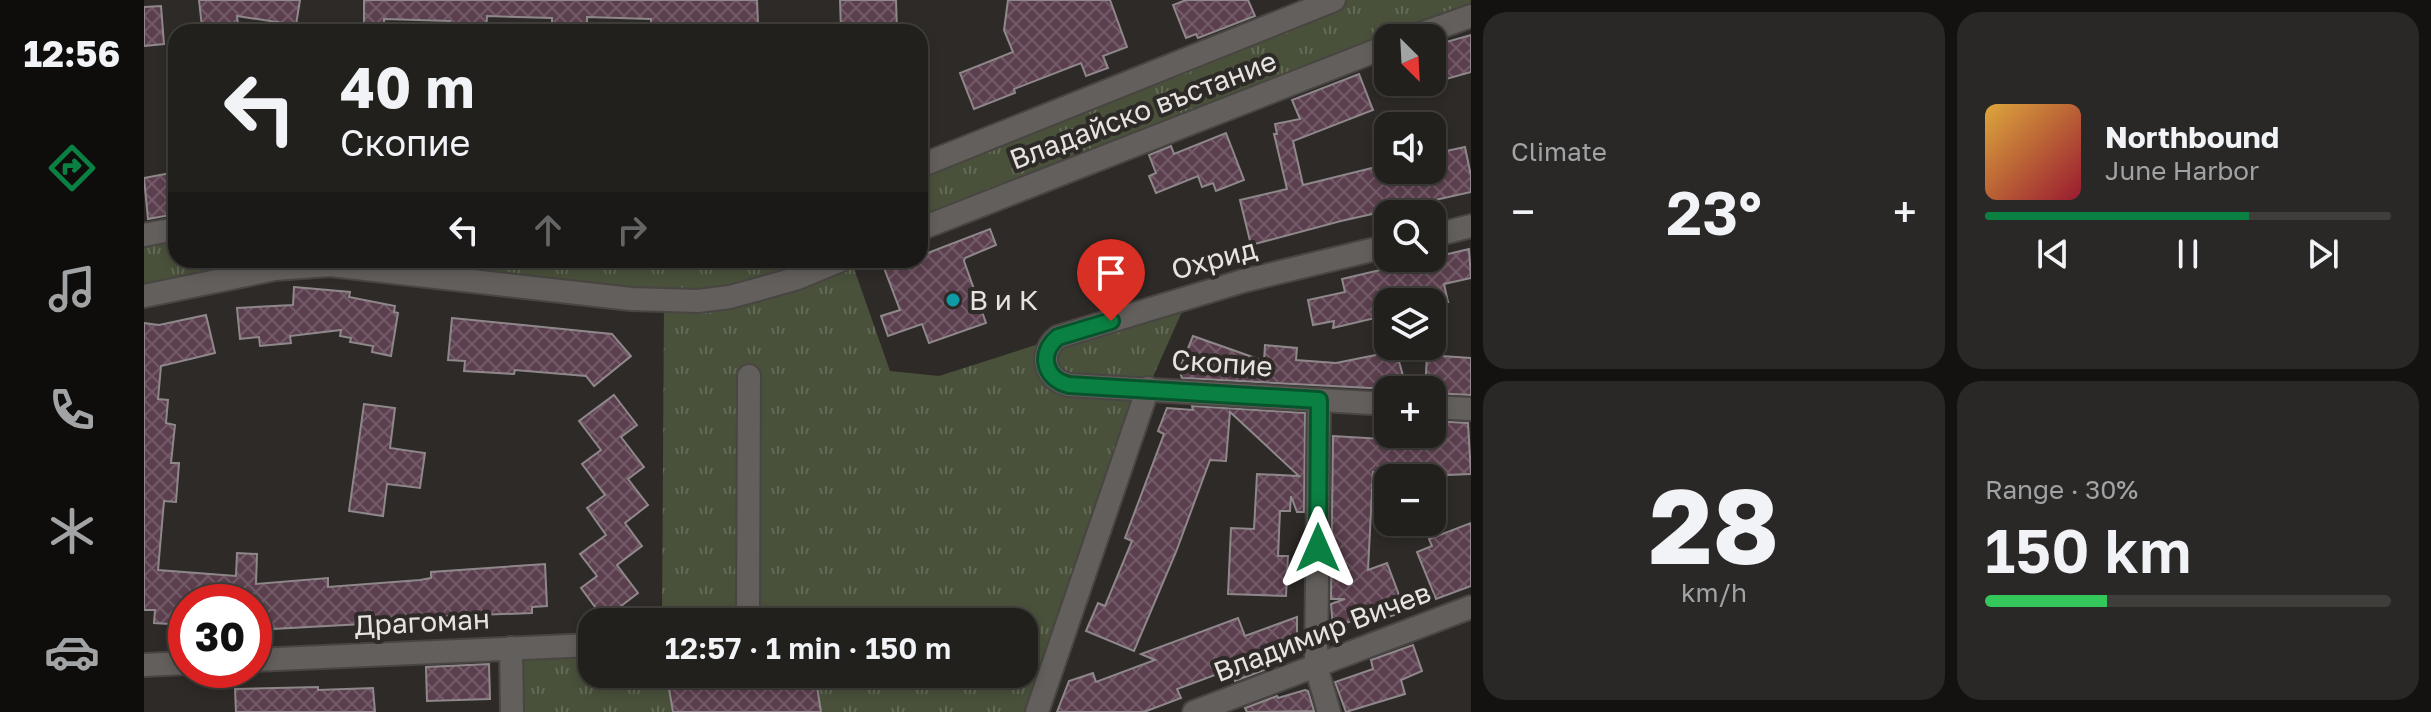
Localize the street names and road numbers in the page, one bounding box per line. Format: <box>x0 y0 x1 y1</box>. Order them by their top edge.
street label: Владайско въстание <box>1005 43 1281 176</box>
street label: Охрид <box>1168 231 1260 286</box>
street label: Скопие <box>1170 343 1274 383</box>
street label: Владимир Вичев <box>1209 575 1435 688</box>
street label: Драгоман <box>353 601 491 642</box>

